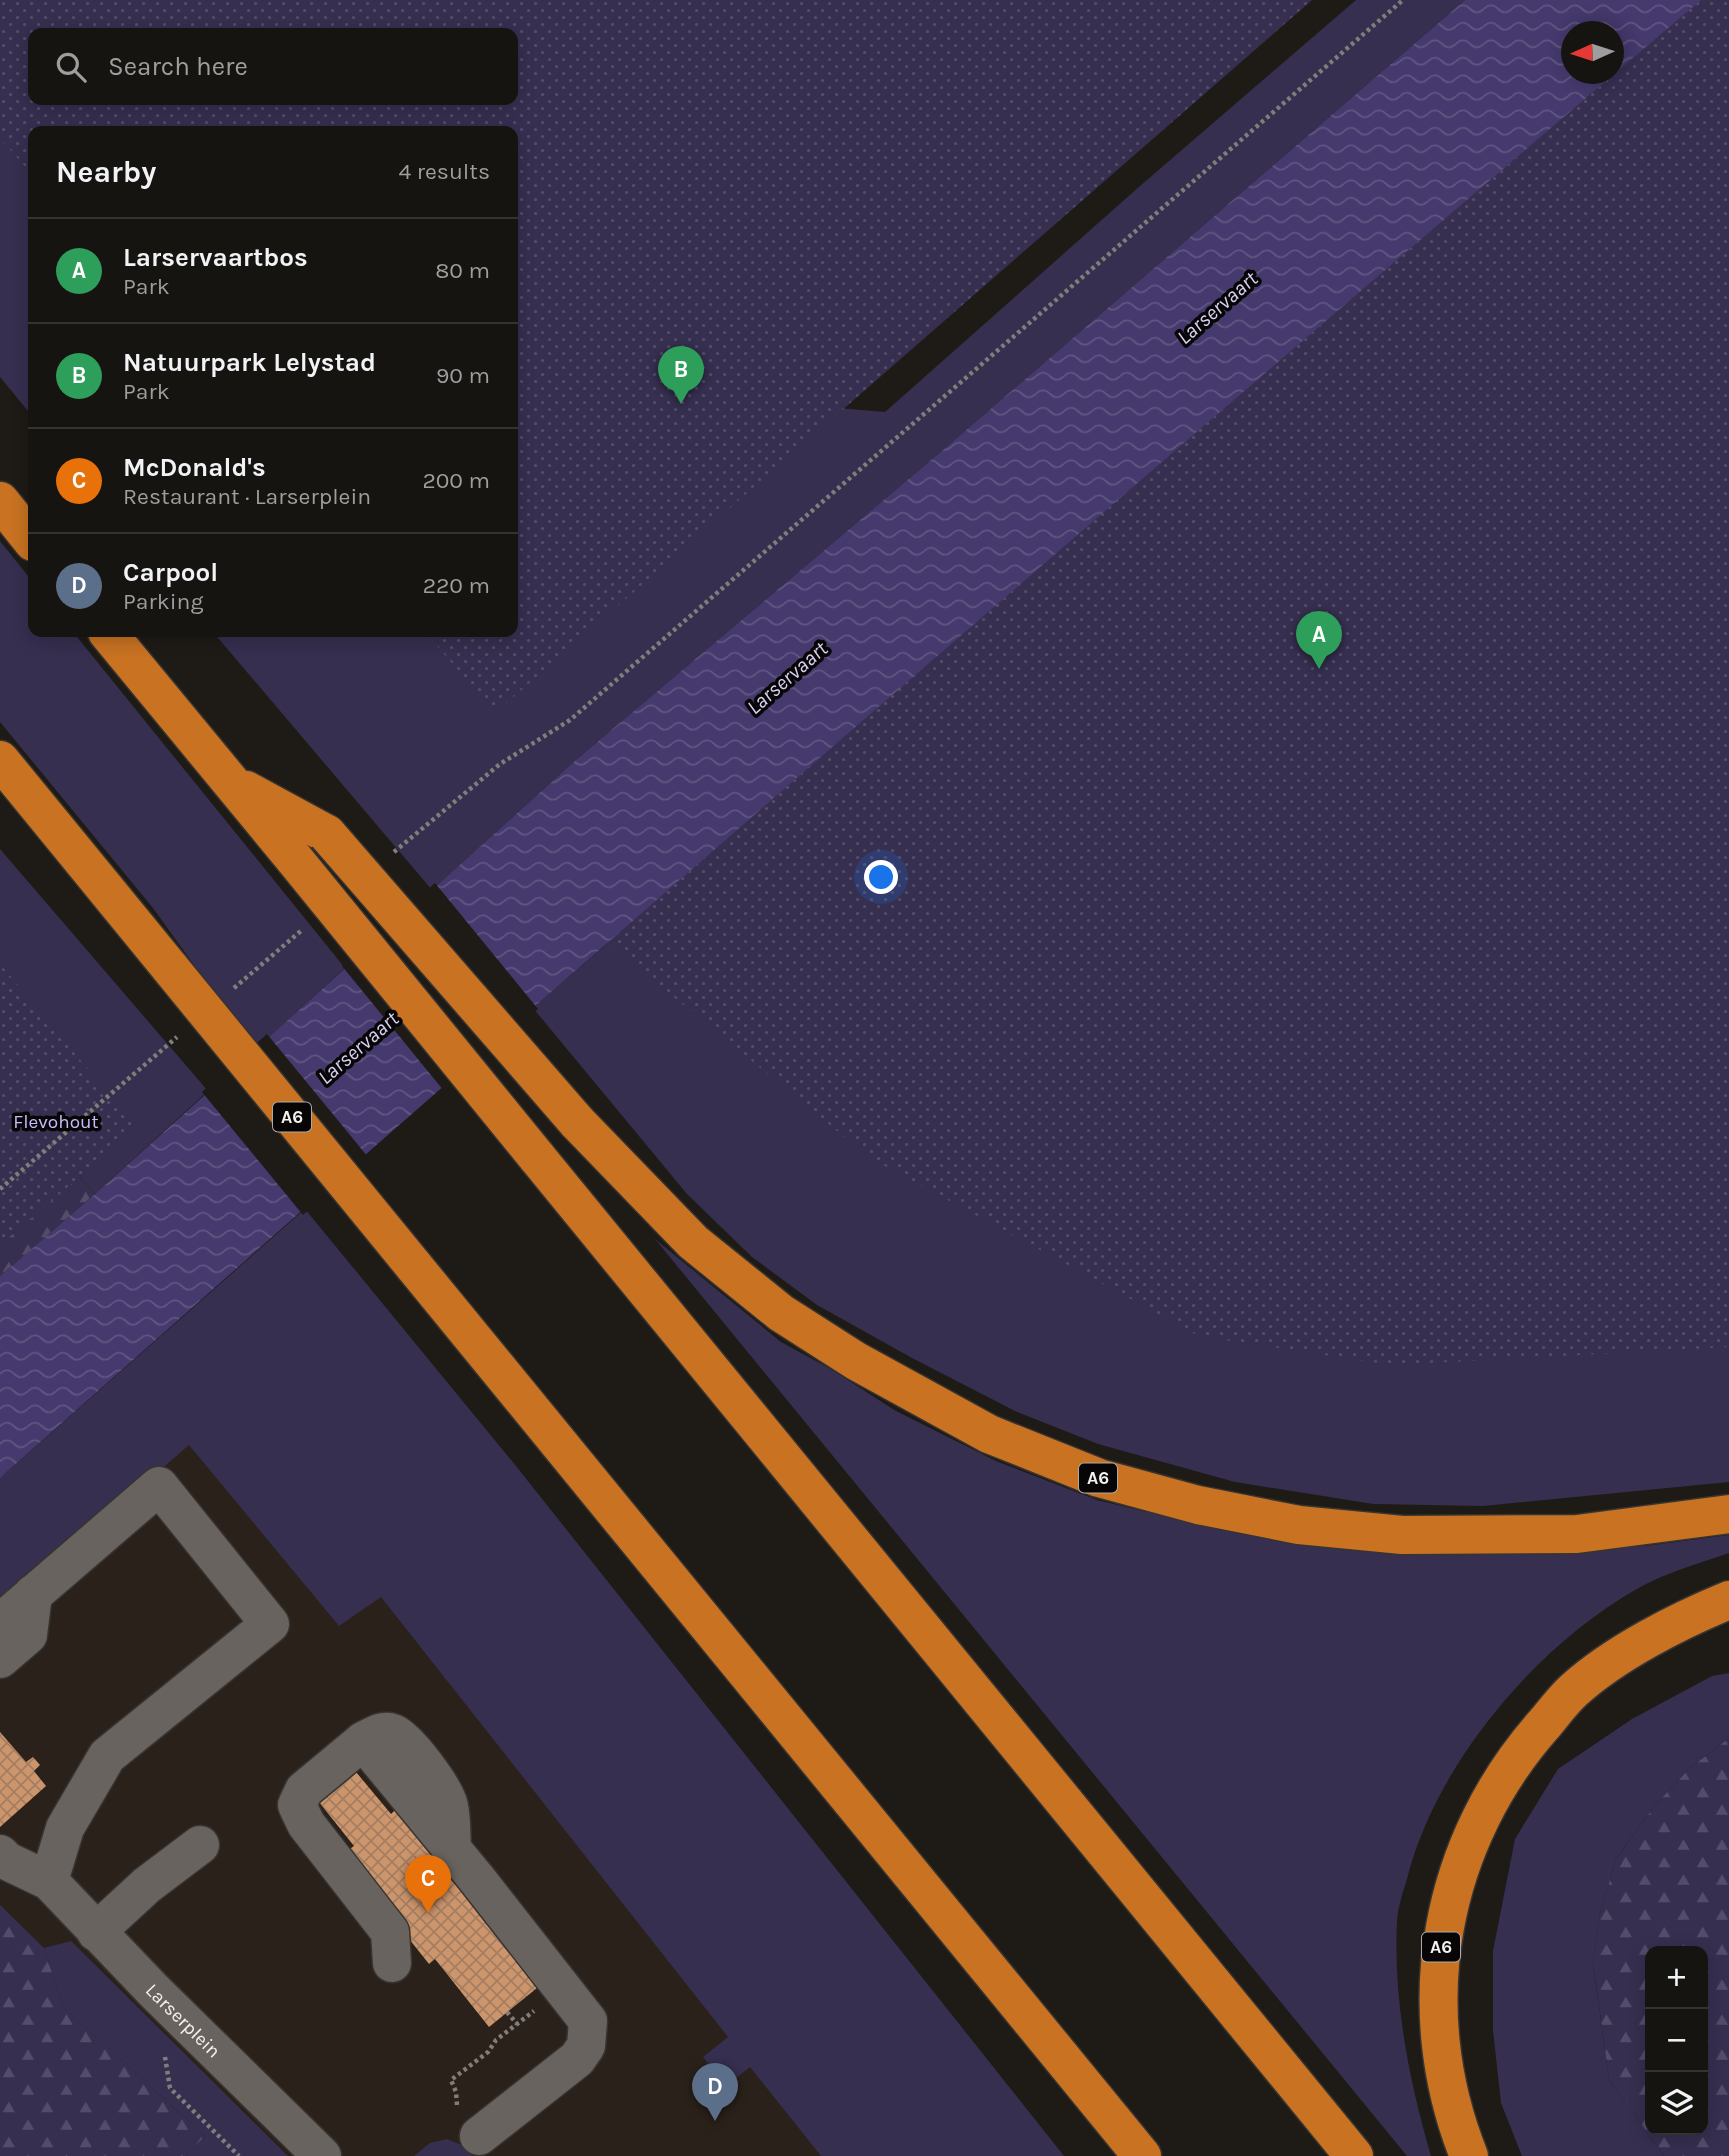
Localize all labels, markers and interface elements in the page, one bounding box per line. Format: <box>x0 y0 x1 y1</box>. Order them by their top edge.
north arrow <box>1561 21 1624 84</box>
search box <box>28 28 518 105</box>
icon: search <box>52 48 90 86</box>
text: Search here <box>108 51 248 82</box>
text: Nearby <box>56 154 156 190</box>
text: 4 results <box>398 158 490 185</box>
text: Larservaartbos <box>123 242 308 273</box>
text: A <box>72 257 86 284</box>
text: 80 m <box>435 257 490 284</box>
water label: Larservaart <box>1172 266 1263 349</box>
text: Park <box>123 273 170 300</box>
pin: B <box>658 346 704 404</box>
text: Natuurpark Lelystad <box>123 347 376 378</box>
text: B <box>72 362 86 389</box>
text: 90 m <box>436 362 490 389</box>
text: Park <box>123 378 170 405</box>
text: McDonald's <box>123 452 266 483</box>
text: C <box>72 467 86 494</box>
text: 200 m <box>422 467 490 494</box>
text: Restaurant · Larserplein <box>123 483 371 510</box>
text: Carpool <box>123 557 218 588</box>
text: D <box>71 572 87 599</box>
text: 220 m <box>423 572 490 599</box>
text: Parking <box>123 588 203 615</box>
pin: A <box>1296 611 1342 669</box>
water label: Larservaart <box>742 636 833 719</box>
your location <box>864 860 898 894</box>
water label: Larservaart <box>313 1006 404 1089</box>
road number: A6 <box>273 1102 311 1132</box>
park label: Flevohout <box>13 1111 99 1133</box>
road number: A6 <box>1079 1464 1117 1492</box>
pin: C <box>405 1855 451 1913</box>
road number: A6 <box>1422 1933 1460 1962</box>
map controls <box>1645 1946 1708 2135</box>
button: + <box>1645 1946 1708 2009</box>
street label: Larserplein <box>141 1979 225 2062</box>
button: − <box>1645 2009 1708 2072</box>
pin: D <box>692 2063 738 2121</box>
button: layers <box>1645 2072 1708 2135</box>

